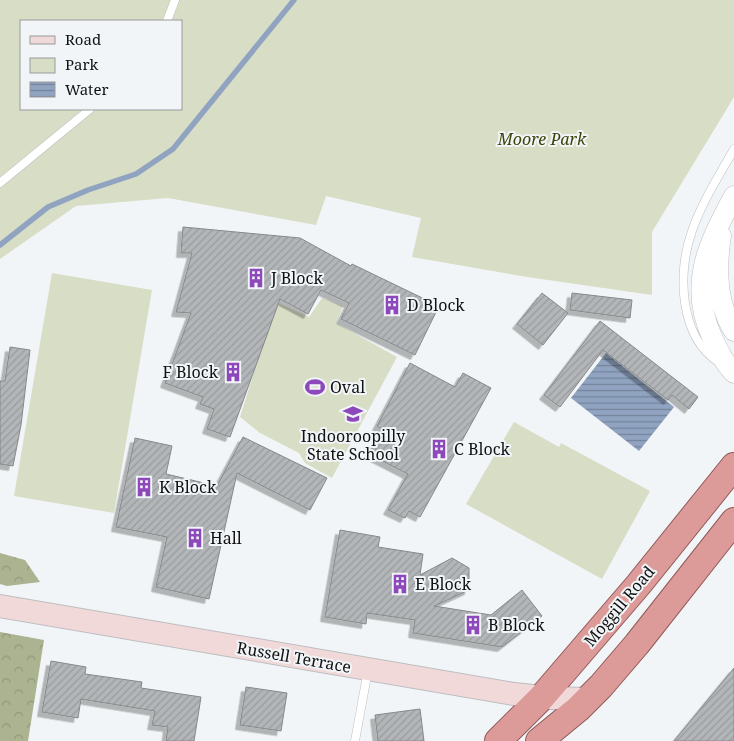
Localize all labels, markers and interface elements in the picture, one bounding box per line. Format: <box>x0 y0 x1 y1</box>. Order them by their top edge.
legend <box>20 20 182 110</box>
text: Road <box>65 29 101 49</box>
text: Park <box>65 54 99 74</box>
text: Water <box>65 79 108 99</box>
park label: Moore Park <box>497 128 587 150</box>
building icon: J Block <box>245 267 267 289</box>
place label: J Block <box>270 267 323 289</box>
building icon: D Block <box>381 294 403 316</box>
place label: D Block <box>407 294 465 316</box>
place label: F Block <box>163 361 219 383</box>
building icon: F Block <box>222 361 244 383</box>
sports icon: Oval <box>304 376 326 398</box>
place label: Oval <box>330 376 365 398</box>
school or university icon: Indooroopilly State School <box>342 403 364 425</box>
place label: Indooroopilly State School <box>301 425 406 465</box>
building icon: C Block <box>428 438 450 460</box>
place label: C Block <box>454 438 511 460</box>
building icon: K Block <box>133 476 155 498</box>
place label: K Block <box>159 476 217 498</box>
building icon: Hall <box>184 527 206 549</box>
place label: Hall <box>210 527 242 549</box>
street label: Moggill Road <box>579 561 659 651</box>
building icon: E Block <box>389 573 411 595</box>
place label: E Block <box>415 573 472 595</box>
building icon: B Block <box>462 614 484 636</box>
place label: B Block <box>488 614 545 636</box>
street label: Russell Terrace <box>235 636 353 678</box>

